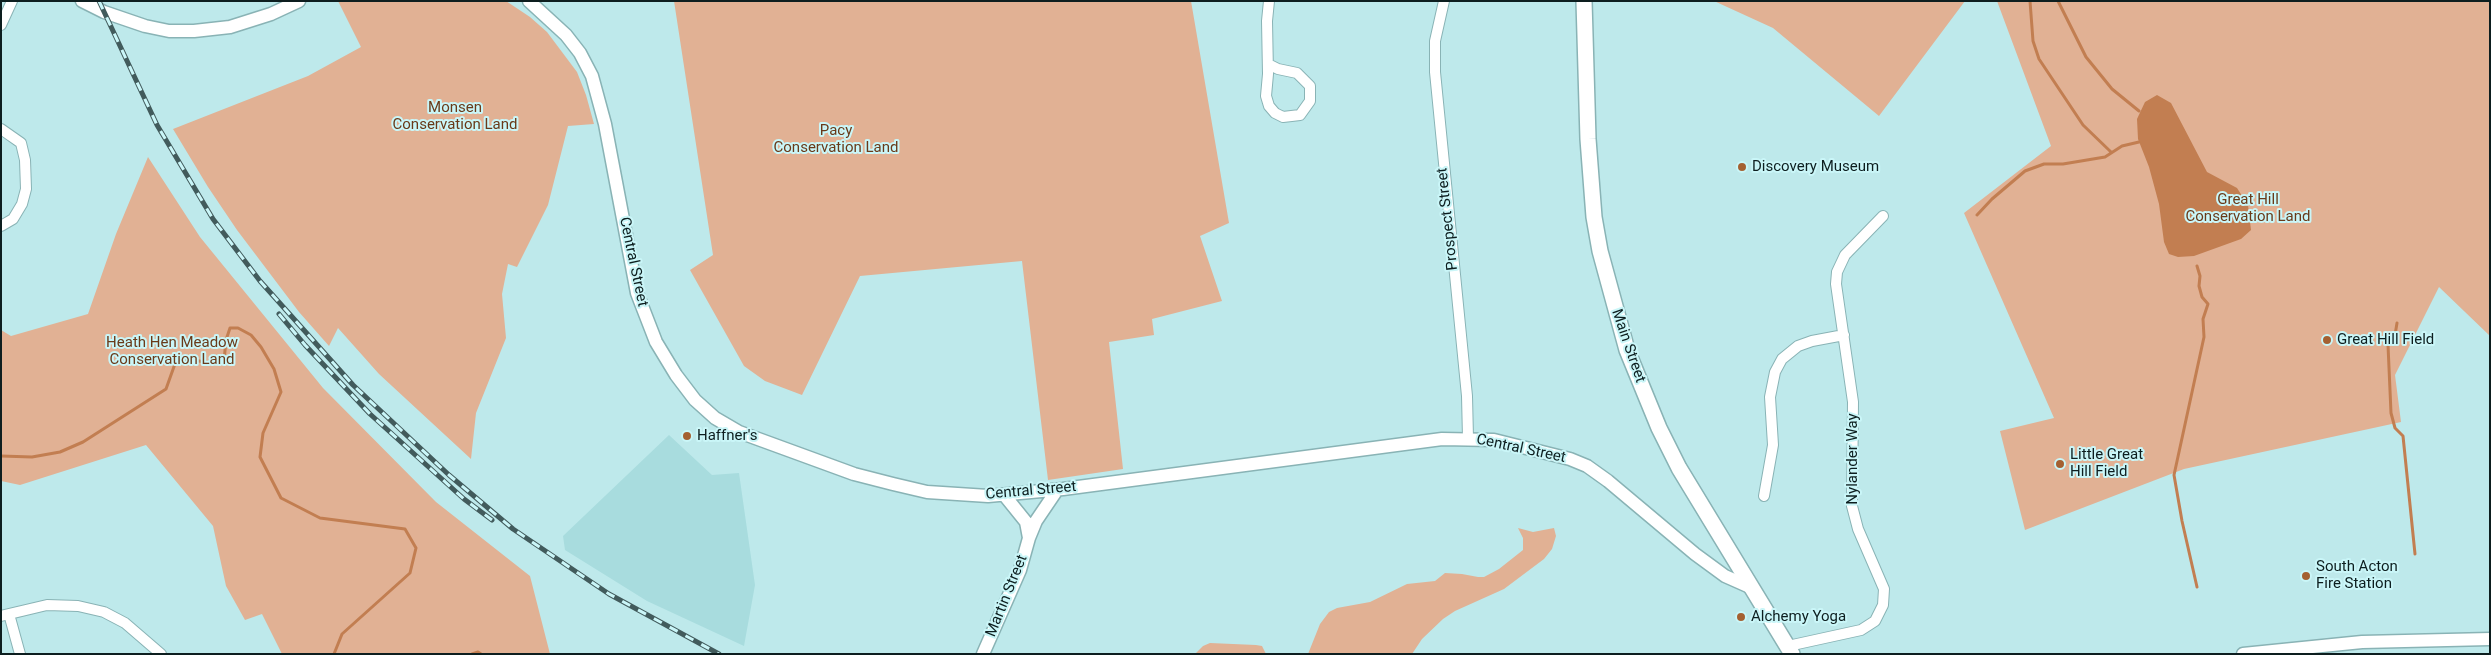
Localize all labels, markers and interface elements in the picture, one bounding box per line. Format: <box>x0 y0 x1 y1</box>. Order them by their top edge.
park label: Monsen Conservation Land <box>393 99 517 134</box>
park label: Pacy Conservation Land <box>774 122 898 157</box>
place label: Discovery Museum <box>1752 158 1879 176</box>
marker: Discovery Museum <box>1736 161 1748 173</box>
street label: Prospect Street <box>1434 167 1462 271</box>
park label: Great Hill Conservation Land <box>2186 191 2310 226</box>
street label: Central Street <box>615 216 651 308</box>
street label: Main Street <box>1607 307 1649 385</box>
place label: Great Hill Field <box>2337 331 2434 349</box>
park label: Heath Hen Meadow Conservation Land <box>106 334 238 369</box>
marker: Great Hill Field <box>2321 334 2333 346</box>
street label: Nylander Way <box>1844 413 1862 505</box>
place label: Haffner's <box>697 427 758 445</box>
marker: Haffner's <box>681 430 693 442</box>
street label: Central Street <box>1475 431 1567 467</box>
place label: Little Great Hill Field <box>2070 446 2143 481</box>
marker: Little Great Hill Field <box>2054 458 2066 470</box>
street label: Central Street <box>985 478 1077 504</box>
street label: Martin Street <box>982 552 1032 640</box>
place label: South Acton Fire Station <box>2316 558 2398 593</box>
marker: South Acton Fire Station <box>2300 570 2312 582</box>
place label: Alchemy Yoga <box>1751 608 1846 626</box>
marker: Alchemy Yoga <box>1735 611 1747 623</box>

